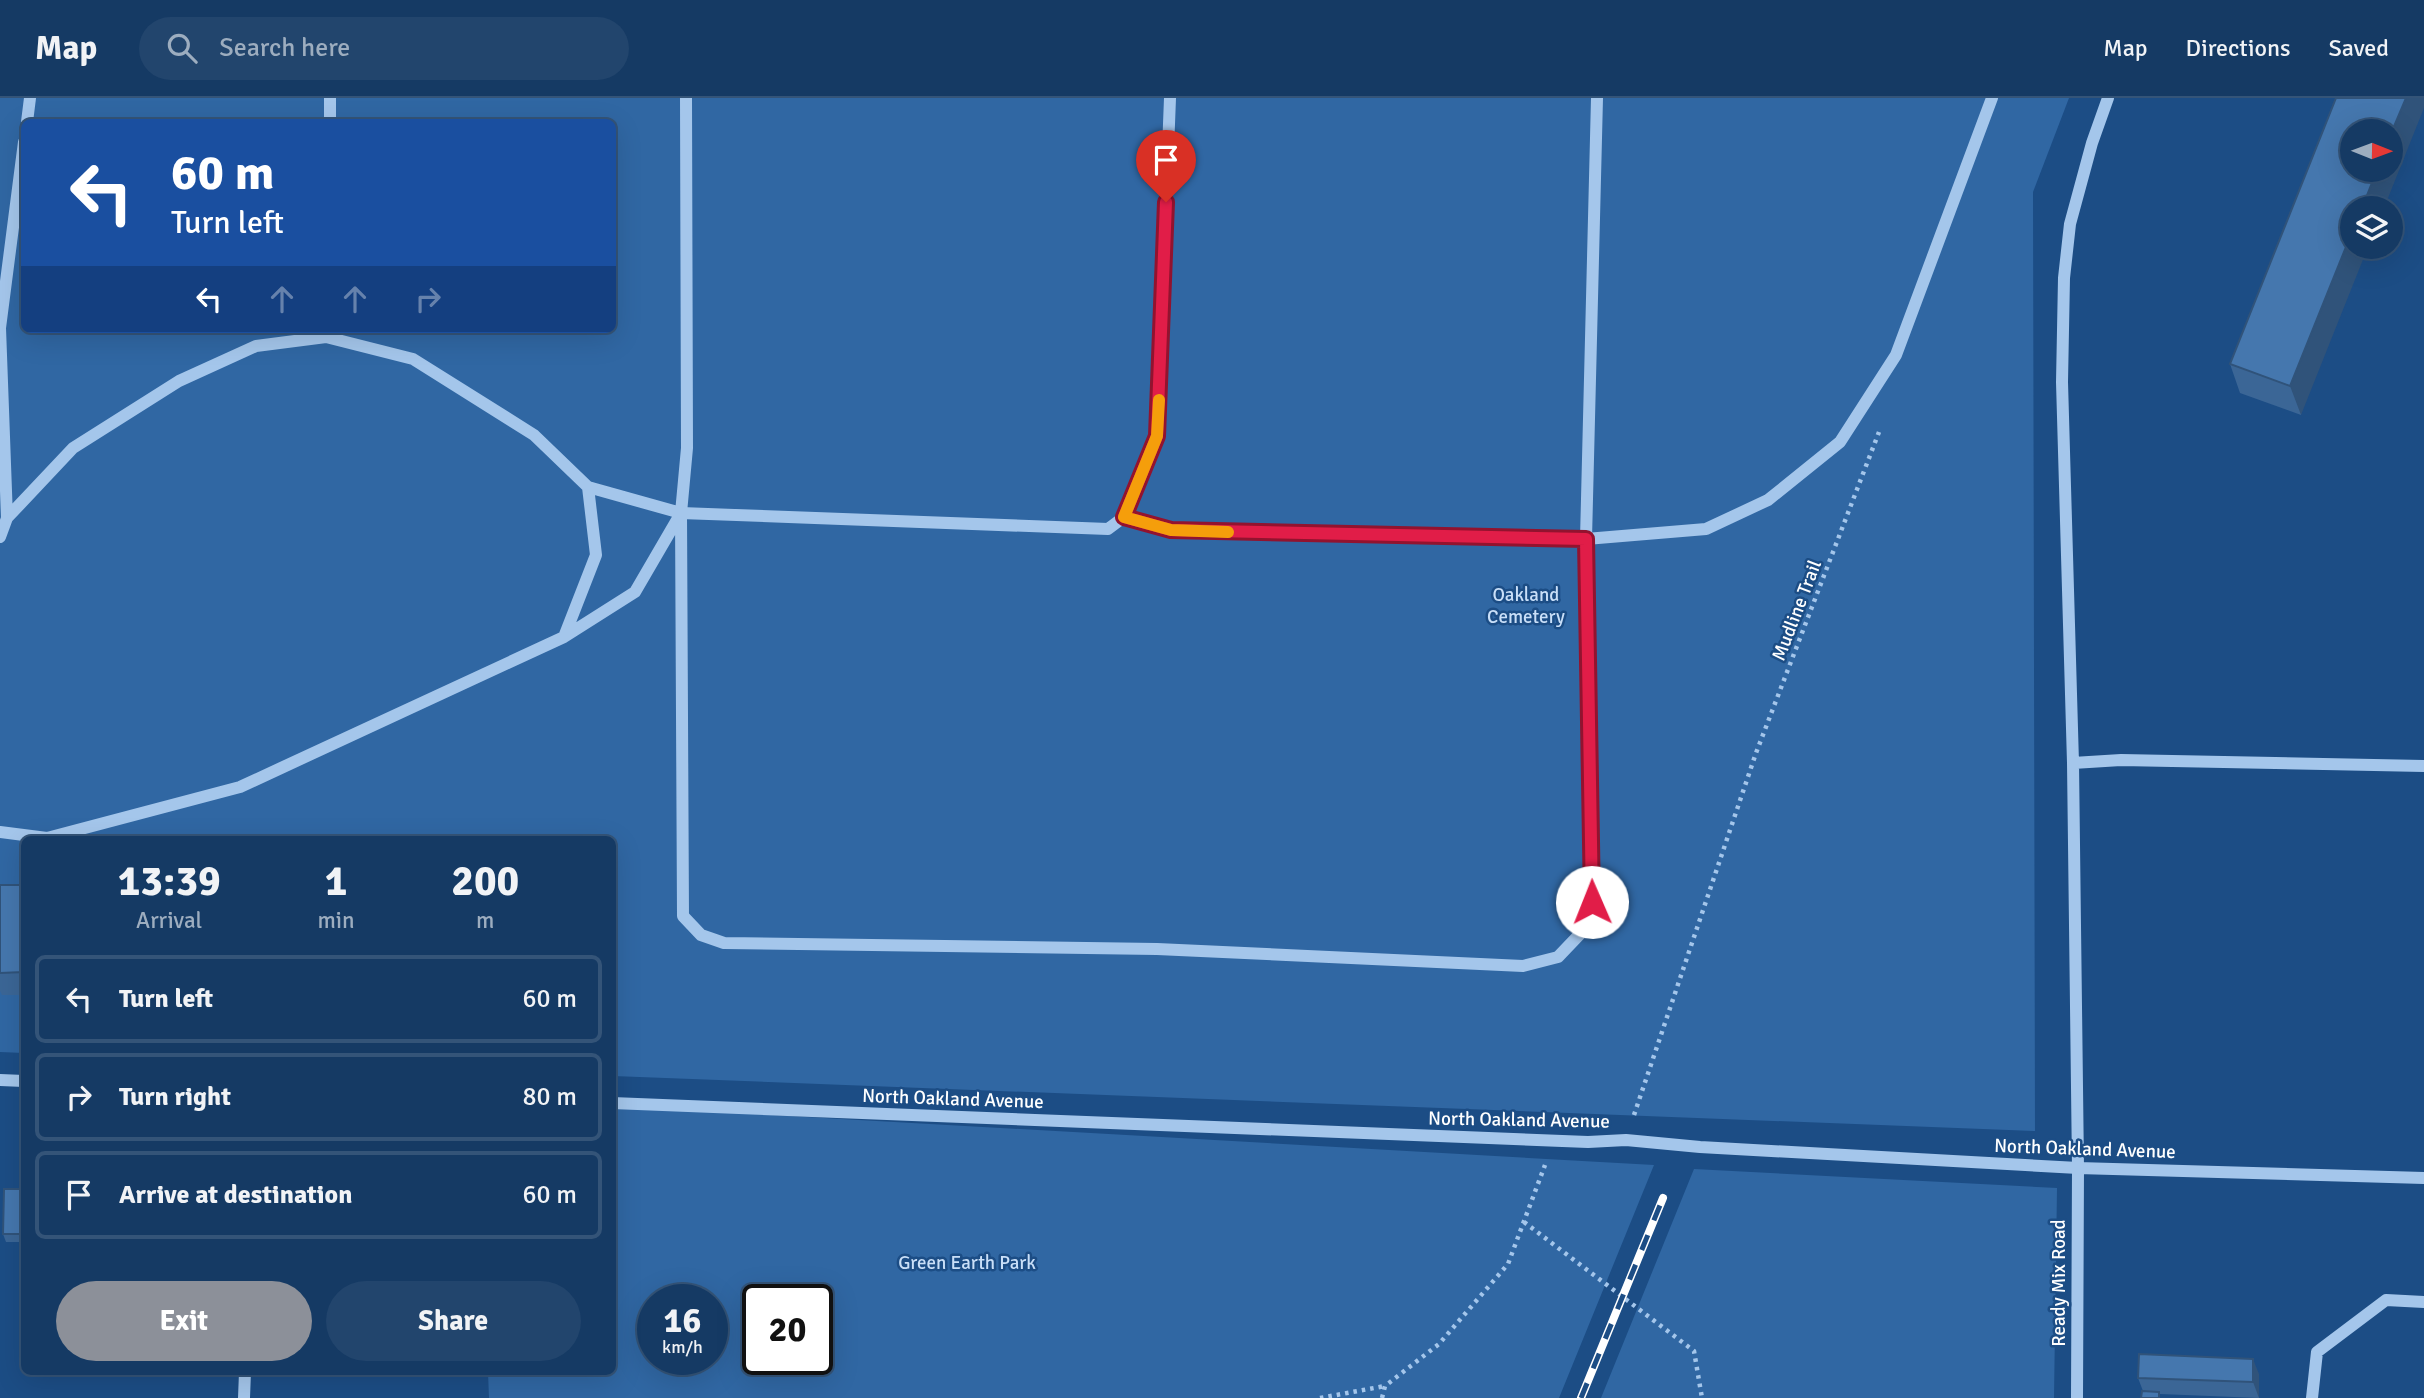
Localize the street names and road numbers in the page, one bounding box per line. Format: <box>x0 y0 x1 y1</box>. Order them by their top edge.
street label: Mudline Trail <box>1767 556 1827 664</box>
street label: North Oakland Avenue <box>862 1084 1044 1114</box>
street label: North Oakland Avenue <box>1428 1106 1610 1134</box>
street label: North Oakland Avenue <box>1994 1134 2176 1164</box>
street label: Ready Mix Road <box>2047 1219 2071 1347</box>

